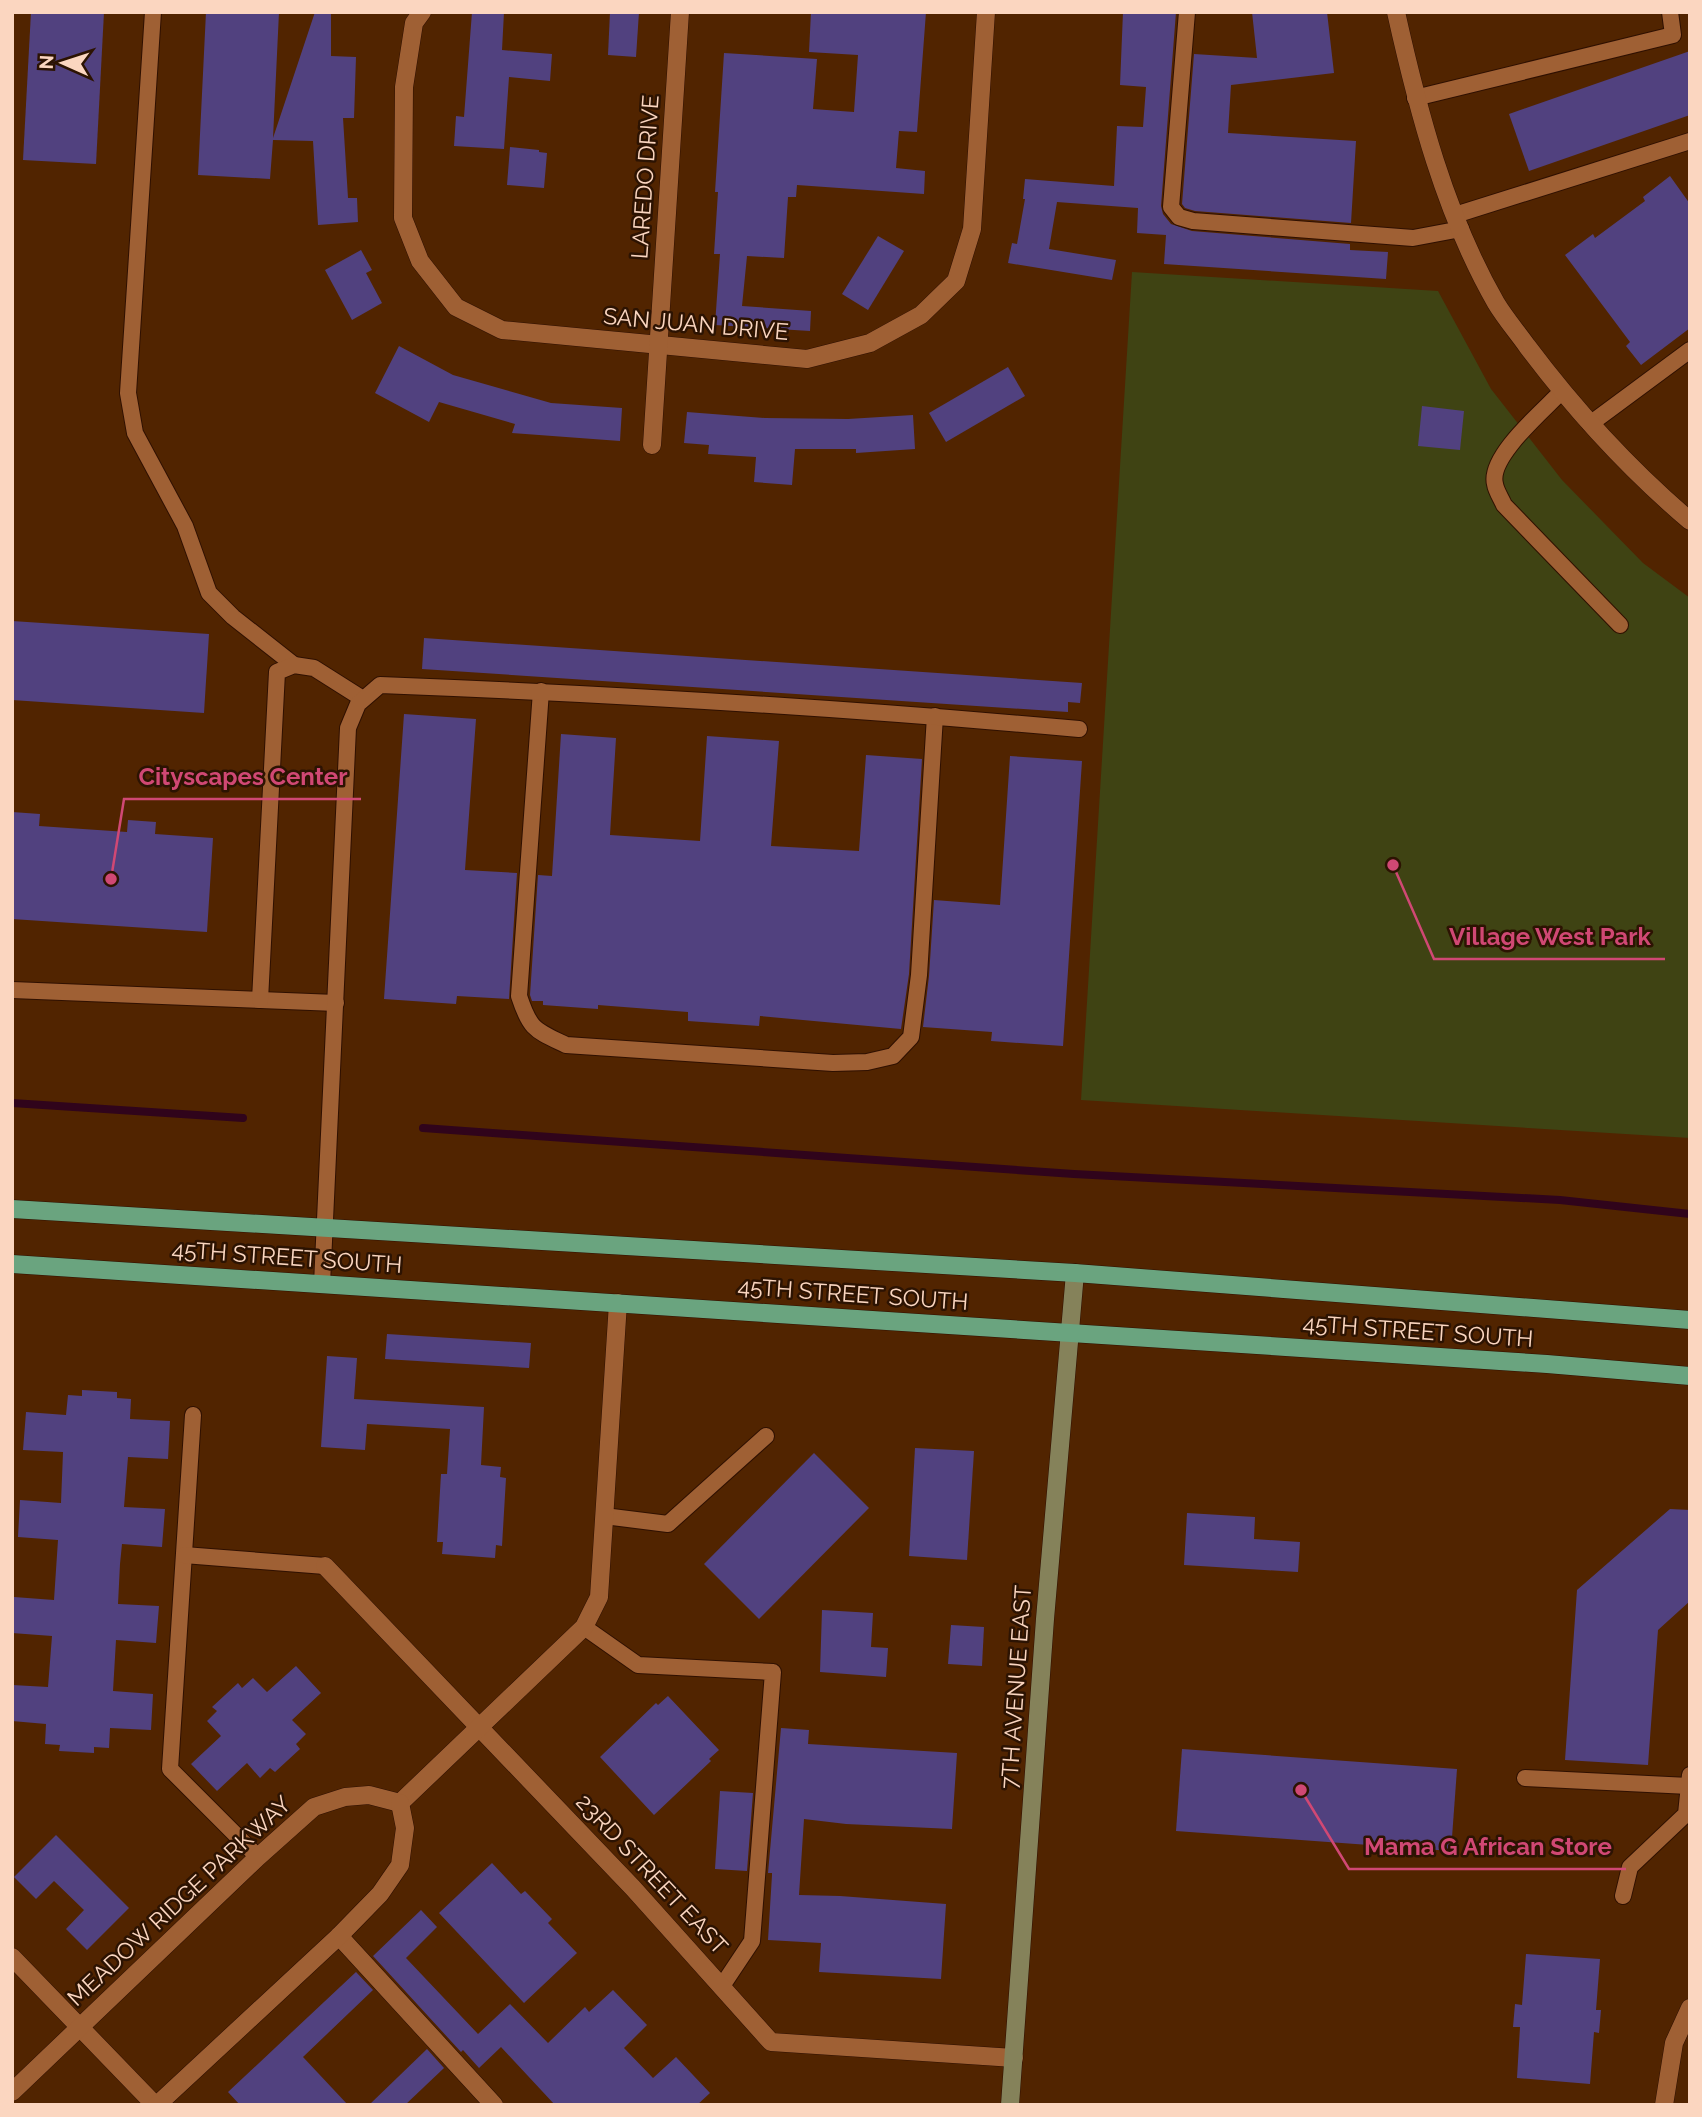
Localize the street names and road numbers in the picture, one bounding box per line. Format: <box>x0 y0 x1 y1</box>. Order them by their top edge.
street label: LAREDO DRIVE <box>625 94 664 260</box>
street label: SAN JUAN DRIVE <box>602 302 790 345</box>
street label: 45TH STREET SOUTH <box>171 1235 403 1278</box>
street label: 45TH STREET SOUTH <box>737 1272 969 1315</box>
street label: 45TH STREET SOUTH <box>1302 1309 1534 1352</box>
street label: 7TH AVENUE EAST <box>995 1584 1036 1790</box>
street label: 23RD STREET EAST <box>571 1788 734 1959</box>
street label: MEADOW RIDGE PARKWAY <box>61 1790 296 2011</box>

